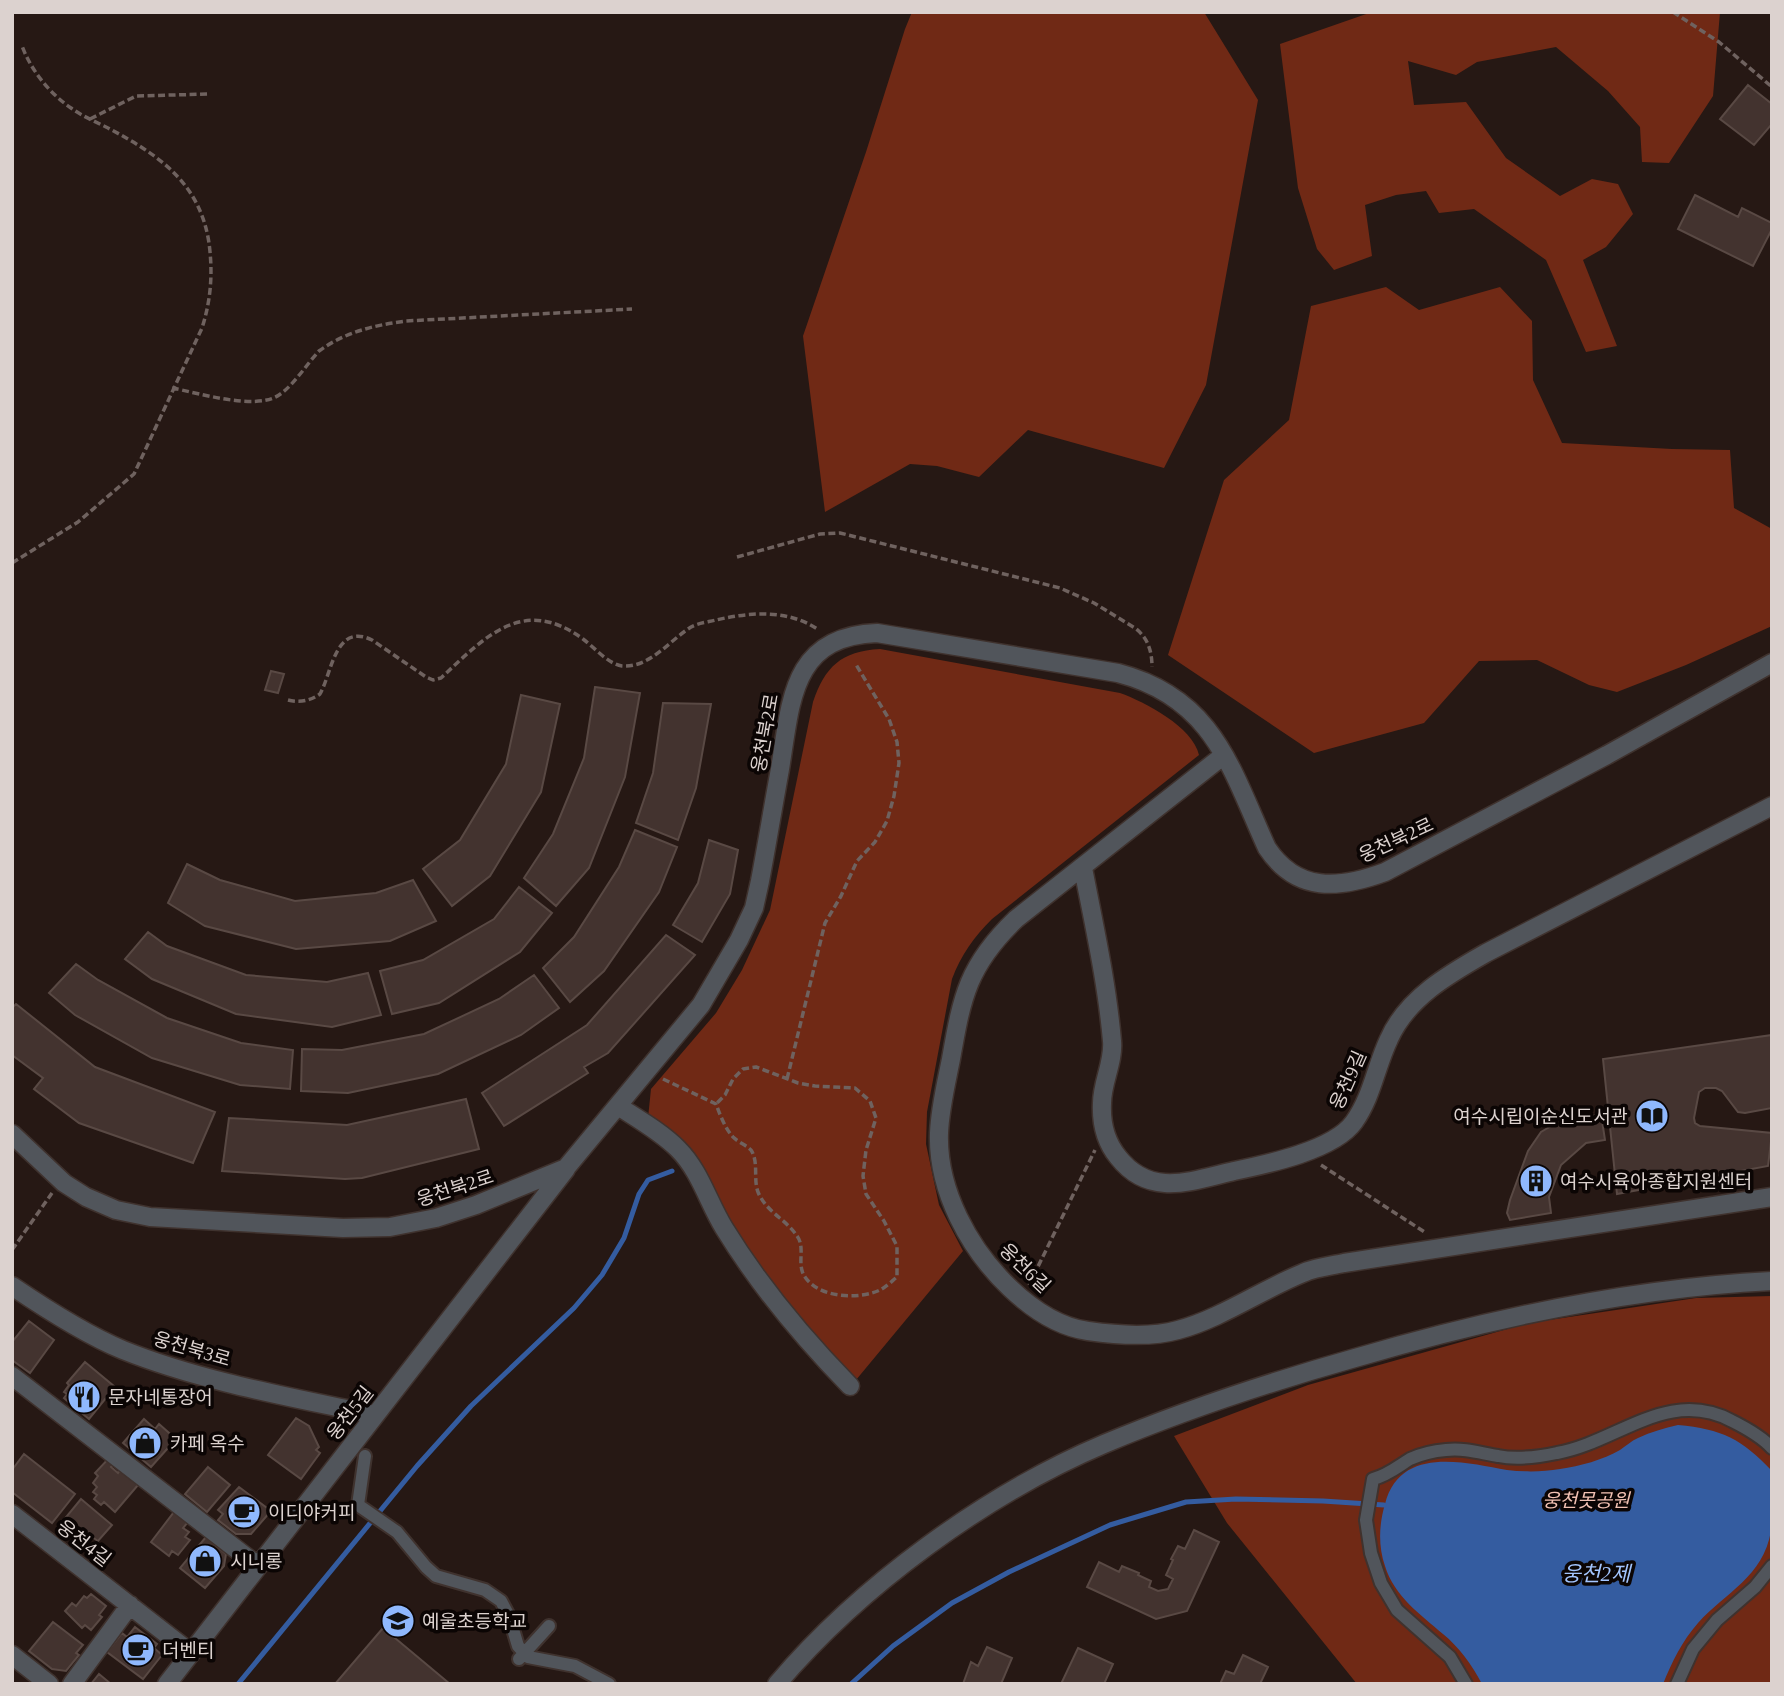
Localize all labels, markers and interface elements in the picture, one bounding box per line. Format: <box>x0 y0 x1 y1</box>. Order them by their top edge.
street label: 웅천북2로 <box>748 692 782 774</box>
street label: 웅천북2로 <box>1356 814 1436 866</box>
street label: 웅천9길 <box>1326 1047 1370 1113</box>
library icon: 여수시립이순신도서관 <box>1633 1097 1671 1135</box>
place label: 여수시립이순신도서관 <box>1453 1106 1628 1127</box>
building icon: 여수시육아종합지원센터 <box>1517 1162 1555 1200</box>
street label: 웅천북2로 <box>414 1166 496 1210</box>
place label: 여수시육아종합지원센터 <box>1560 1171 1752 1192</box>
street label: 웅천6길 <box>995 1239 1055 1297</box>
street label: 웅천북3로 <box>151 1328 233 1370</box>
restaurant icon: 문자네통장어 <box>65 1378 103 1416</box>
street label: 웅천5길 <box>323 1382 377 1444</box>
place label: 문자네통장어 <box>108 1387 213 1408</box>
shop icon: 카페 옥수 <box>126 1424 164 1462</box>
place label: 카페 옥수 <box>170 1433 245 1454</box>
park label: 웅천못공원 <box>1542 1490 1631 1511</box>
cafe icon: 이디야커피 <box>225 1493 263 1531</box>
place label: 이디야커피 <box>268 1502 355 1523</box>
street label: 웅천4길 <box>53 1516 115 1570</box>
shop icon: 시니롱 <box>186 1542 224 1580</box>
place label: 시니롱 <box>230 1551 282 1572</box>
water label: 웅천2제 <box>1562 1562 1633 1586</box>
school or university icon: 예울초등학교 <box>379 1602 417 1640</box>
place label: 예울초등학교 <box>422 1611 527 1632</box>
cafe icon: 더벤티 <box>119 1631 157 1669</box>
place label: 더벤티 <box>162 1640 214 1661</box>

